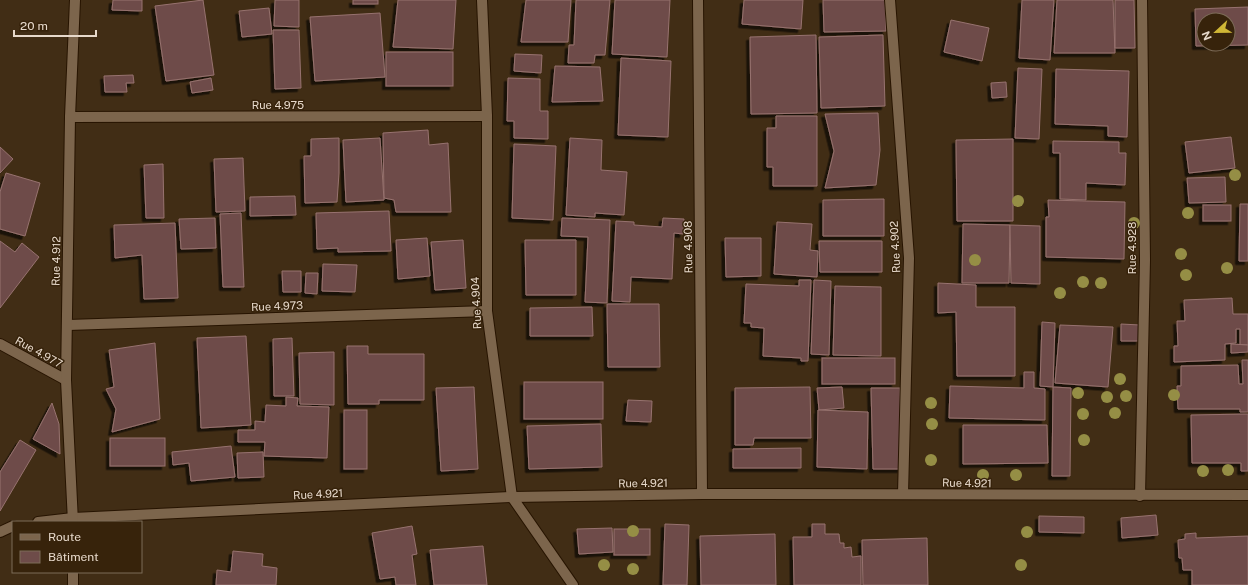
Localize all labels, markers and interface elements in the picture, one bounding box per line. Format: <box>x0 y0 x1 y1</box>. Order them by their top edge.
scale bar <box>14 12 96 38</box>
north arrow <box>1196 12 1236 52</box>
text: 20 m <box>20 19 48 33</box>
text: N <box>1200 30 1214 42</box>
street label: Rue 4.975 <box>252 99 304 111</box>
street label: Rue 4.902 <box>888 220 902 273</box>
street label: Rue 4.908 <box>682 221 694 273</box>
street label: Rue 4.928 <box>1126 222 1138 274</box>
street label: Rue 4.912 <box>50 236 62 286</box>
street label: Rue 4.904 <box>469 276 483 329</box>
street label: Rue 4.973 <box>251 299 303 313</box>
street label: Rue 4.977 <box>13 334 65 370</box>
street label: Rue 4.921 <box>618 477 668 489</box>
street label: Rue 4.921 <box>942 477 992 489</box>
street label: Rue 4.921 <box>293 487 343 501</box>
legend <box>12 521 142 573</box>
text: Route <box>48 530 81 544</box>
text: Bâtiment <box>48 550 99 564</box>

